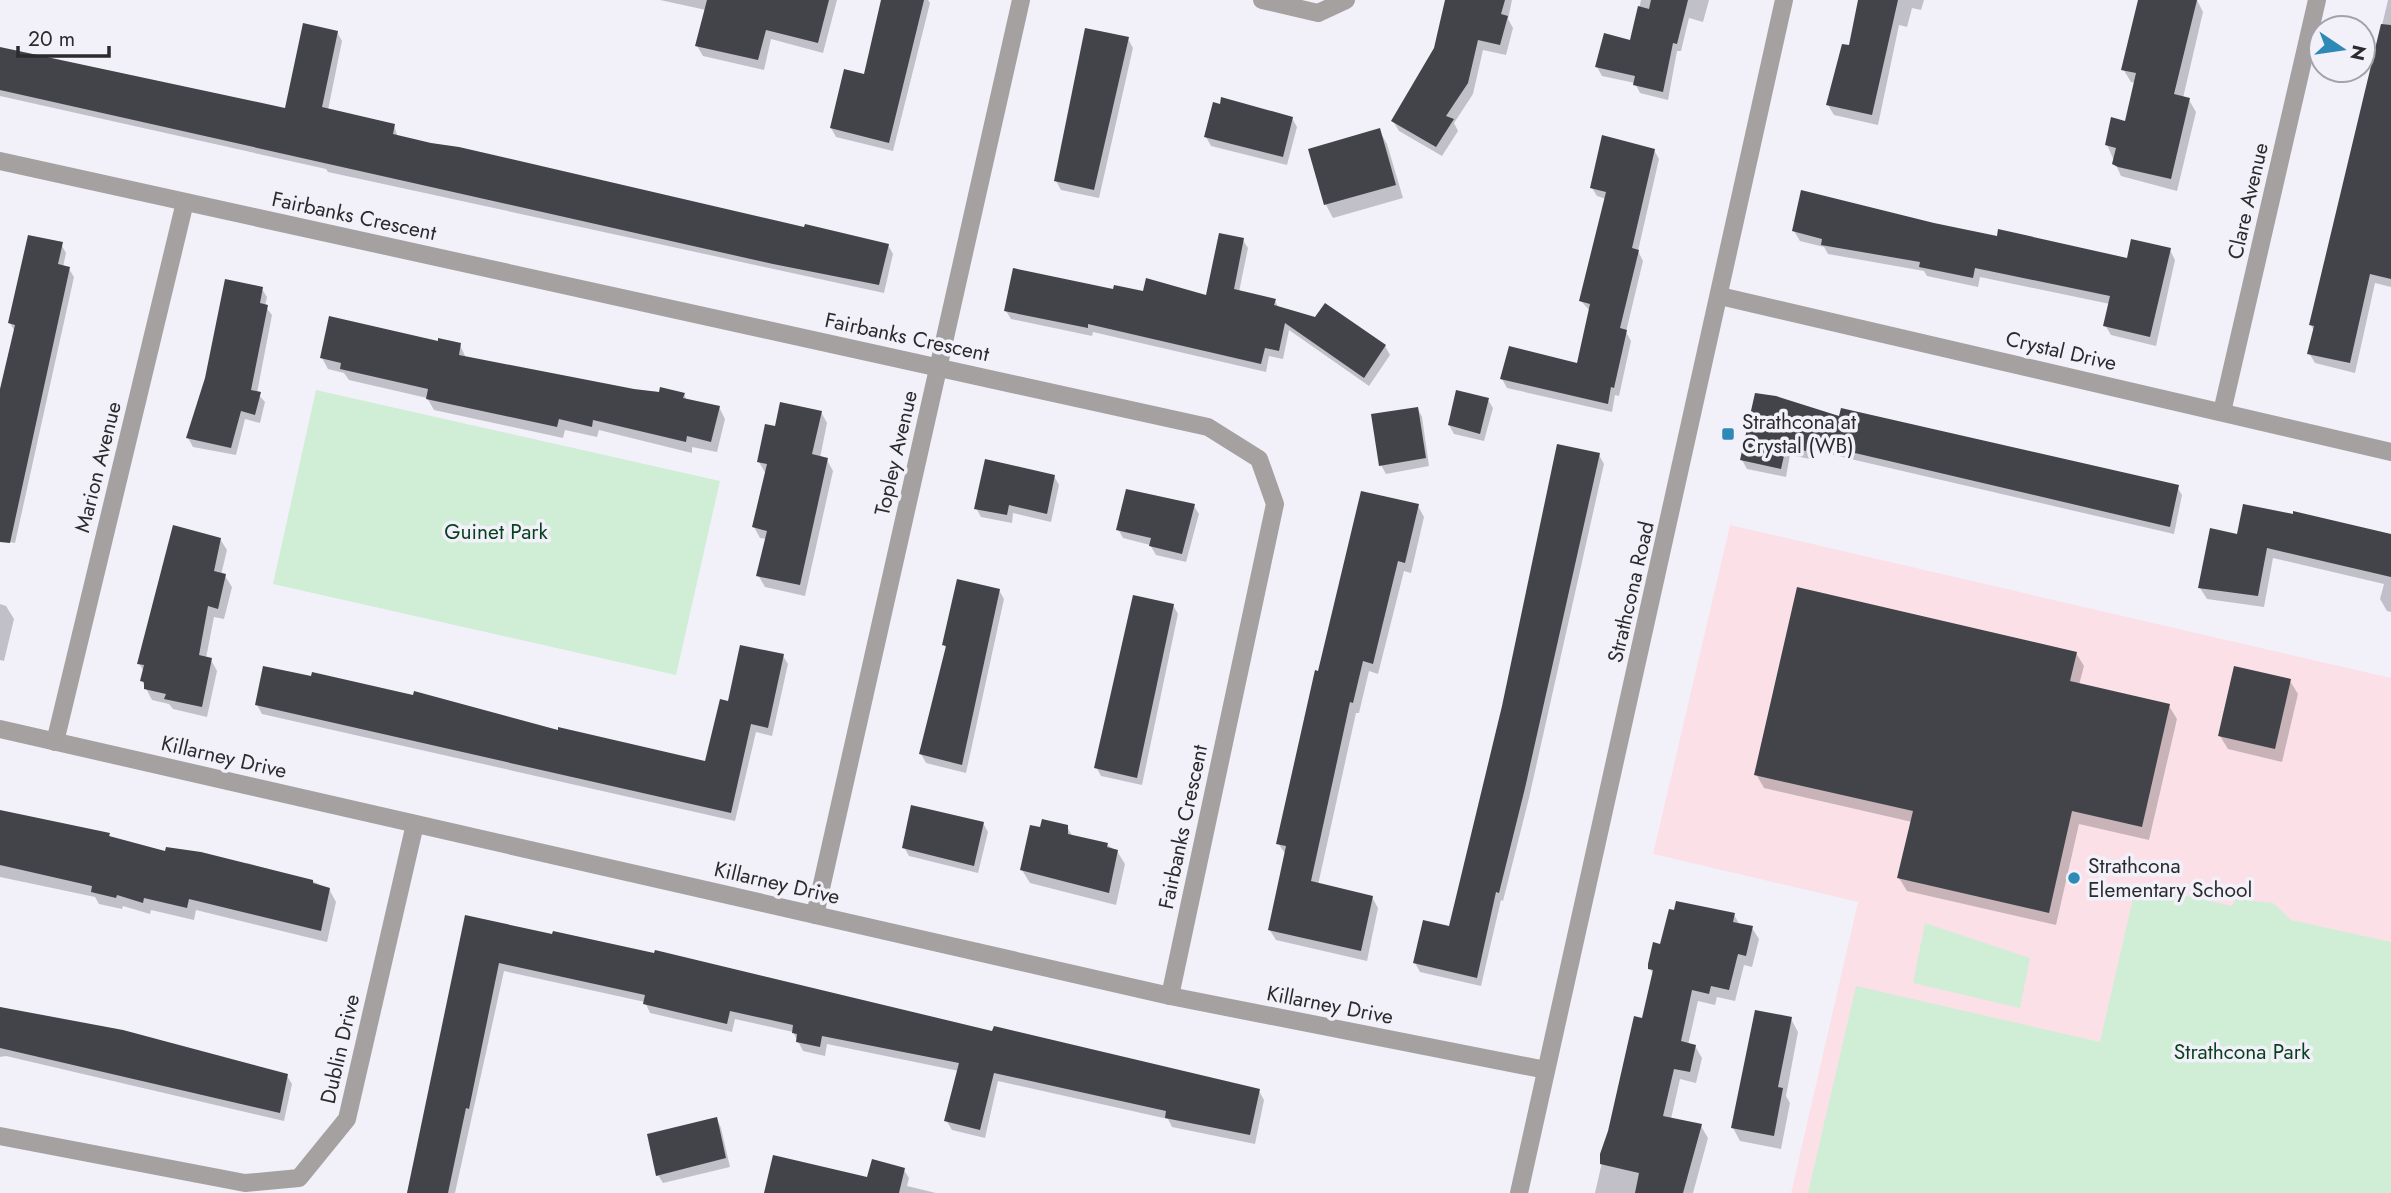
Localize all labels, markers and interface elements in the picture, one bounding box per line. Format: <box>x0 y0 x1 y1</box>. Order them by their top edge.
scale bar <box>18 14 108 58</box>
north arrow <box>2307 14 2377 84</box>
text: 20 m <box>28 24 75 54</box>
text: N <box>2343 42 2373 63</box>
street label: Clare Avenue <box>2220 140 2276 262</box>
street label: Fairbanks Crescent <box>269 184 439 248</box>
street label: Fairbanks Crescent <box>822 305 992 369</box>
street label: Crystal Drive <box>2003 324 2120 378</box>
street label: Topley Avenue <box>867 387 925 518</box>
street label: Marion Avenue <box>67 398 129 536</box>
place label: Strathcona at Crystal (WB) <box>1742 407 1856 461</box>
marker: Strathcona at Crystal (WB) <box>1720 426 1736 442</box>
park label: Guinet Park <box>444 517 548 547</box>
street label: Strathcona Road <box>1600 518 1662 666</box>
street label: Killarney Drive <box>158 728 290 786</box>
street label: Fairbanks Crescent <box>1151 742 1215 912</box>
place label: Strathcona Elementary School <box>2088 851 2252 905</box>
street label: Killarney Drive <box>711 854 843 912</box>
marker: Strathcona Elementary School <box>2066 870 2082 886</box>
street label: Killarney Drive <box>1264 978 1396 1032</box>
street label: Dublin Drive <box>313 991 367 1107</box>
park label: Strathcona Park <box>2174 1037 2311 1067</box>

